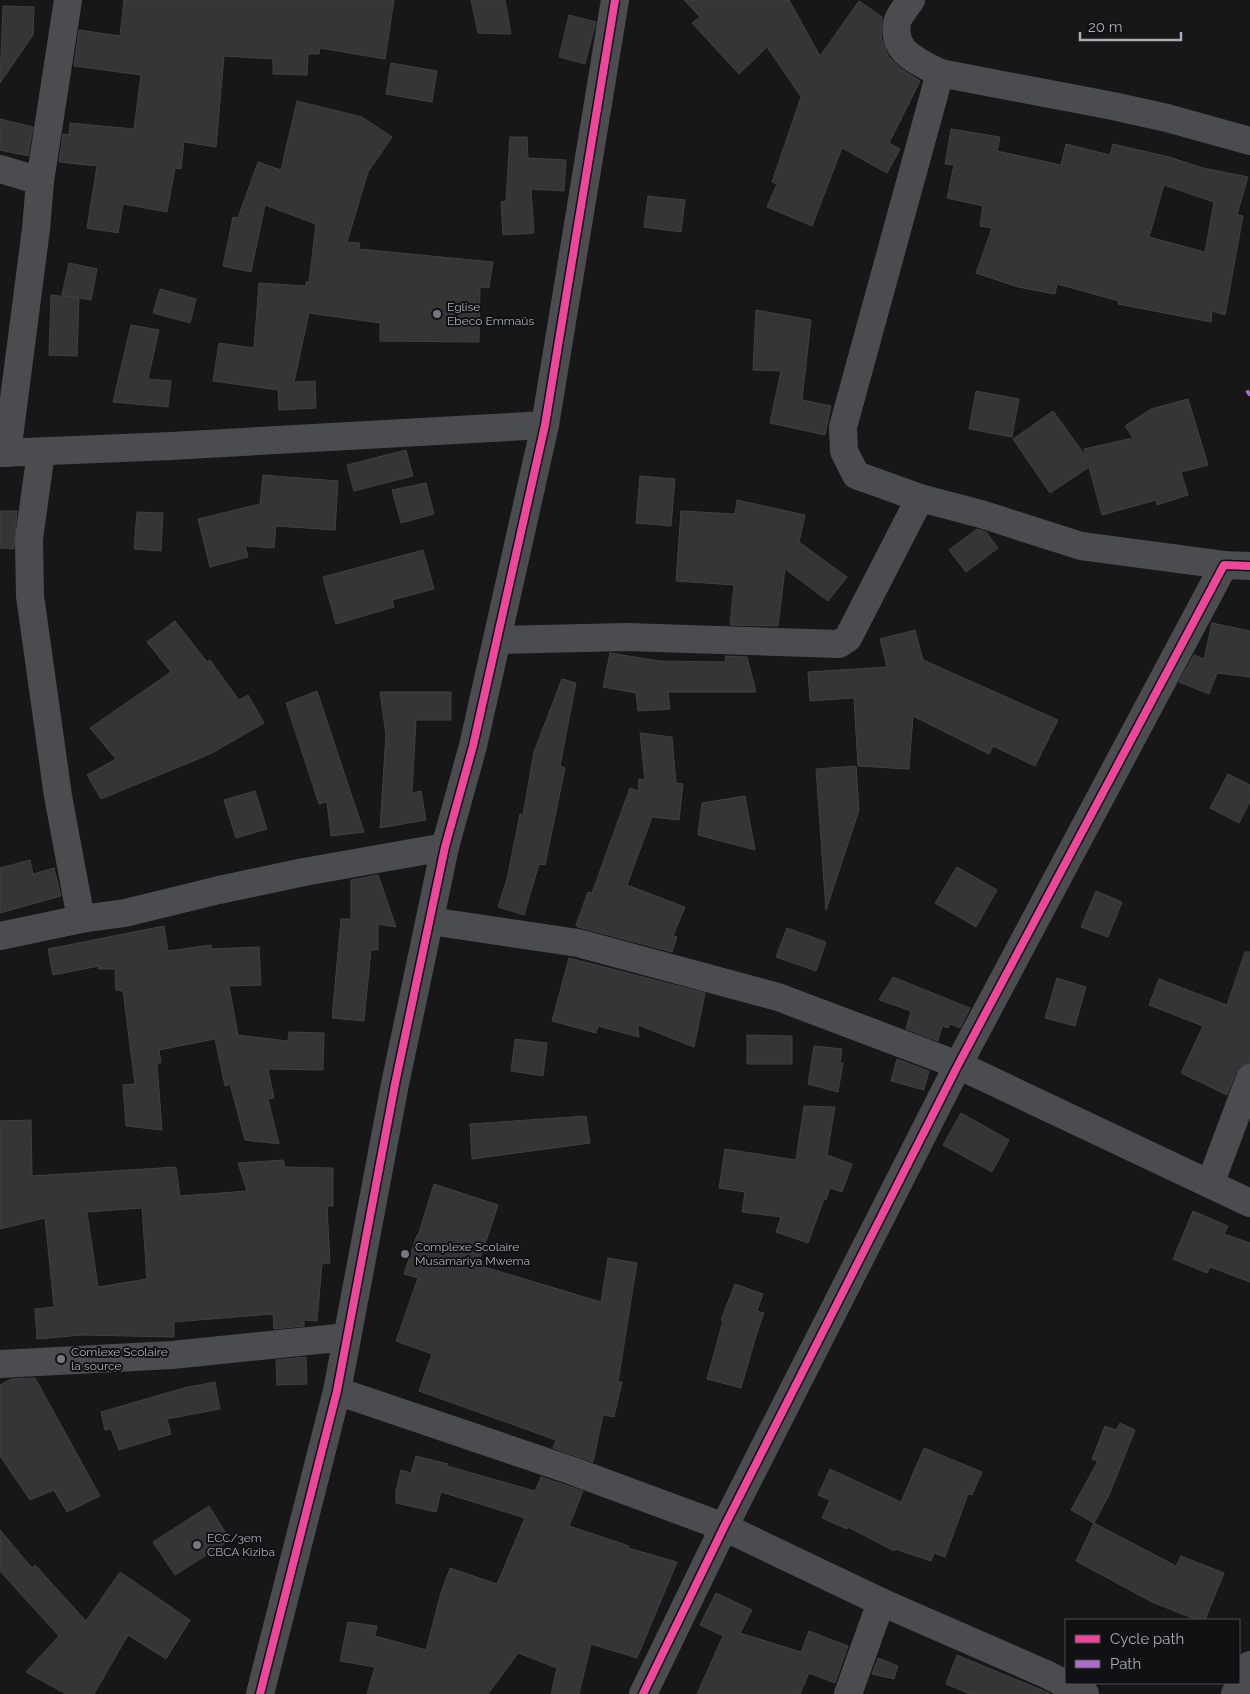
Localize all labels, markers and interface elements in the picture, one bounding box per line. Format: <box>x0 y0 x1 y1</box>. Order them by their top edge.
scale bar <box>1080 10 1181 42</box>
text: 20 m <box>1088 18 1123 36</box>
place label: Eglise Ebeco Emmaüs <box>447 300 534 328</box>
marker: Eglise Ebeco Emmaüs <box>431 308 443 320</box>
place label: Complexe Scolaire Musamariya Mwema <box>415 1240 530 1268</box>
marker: Complexe Scolaire Musamariya Mwema <box>399 1248 411 1260</box>
place label: Comlexe Scolaire la source <box>71 1345 168 1373</box>
marker: Comlexe Scolaire la source <box>55 1353 67 1365</box>
place label: ECC/3em CBCA Kiziba <box>207 1531 275 1559</box>
marker: ECC/3em CBCA Kiziba <box>191 1539 203 1551</box>
legend <box>1065 1619 1240 1684</box>
text: Cycle path <box>1110 1630 1184 1648</box>
text: Path <box>1110 1655 1141 1673</box>

